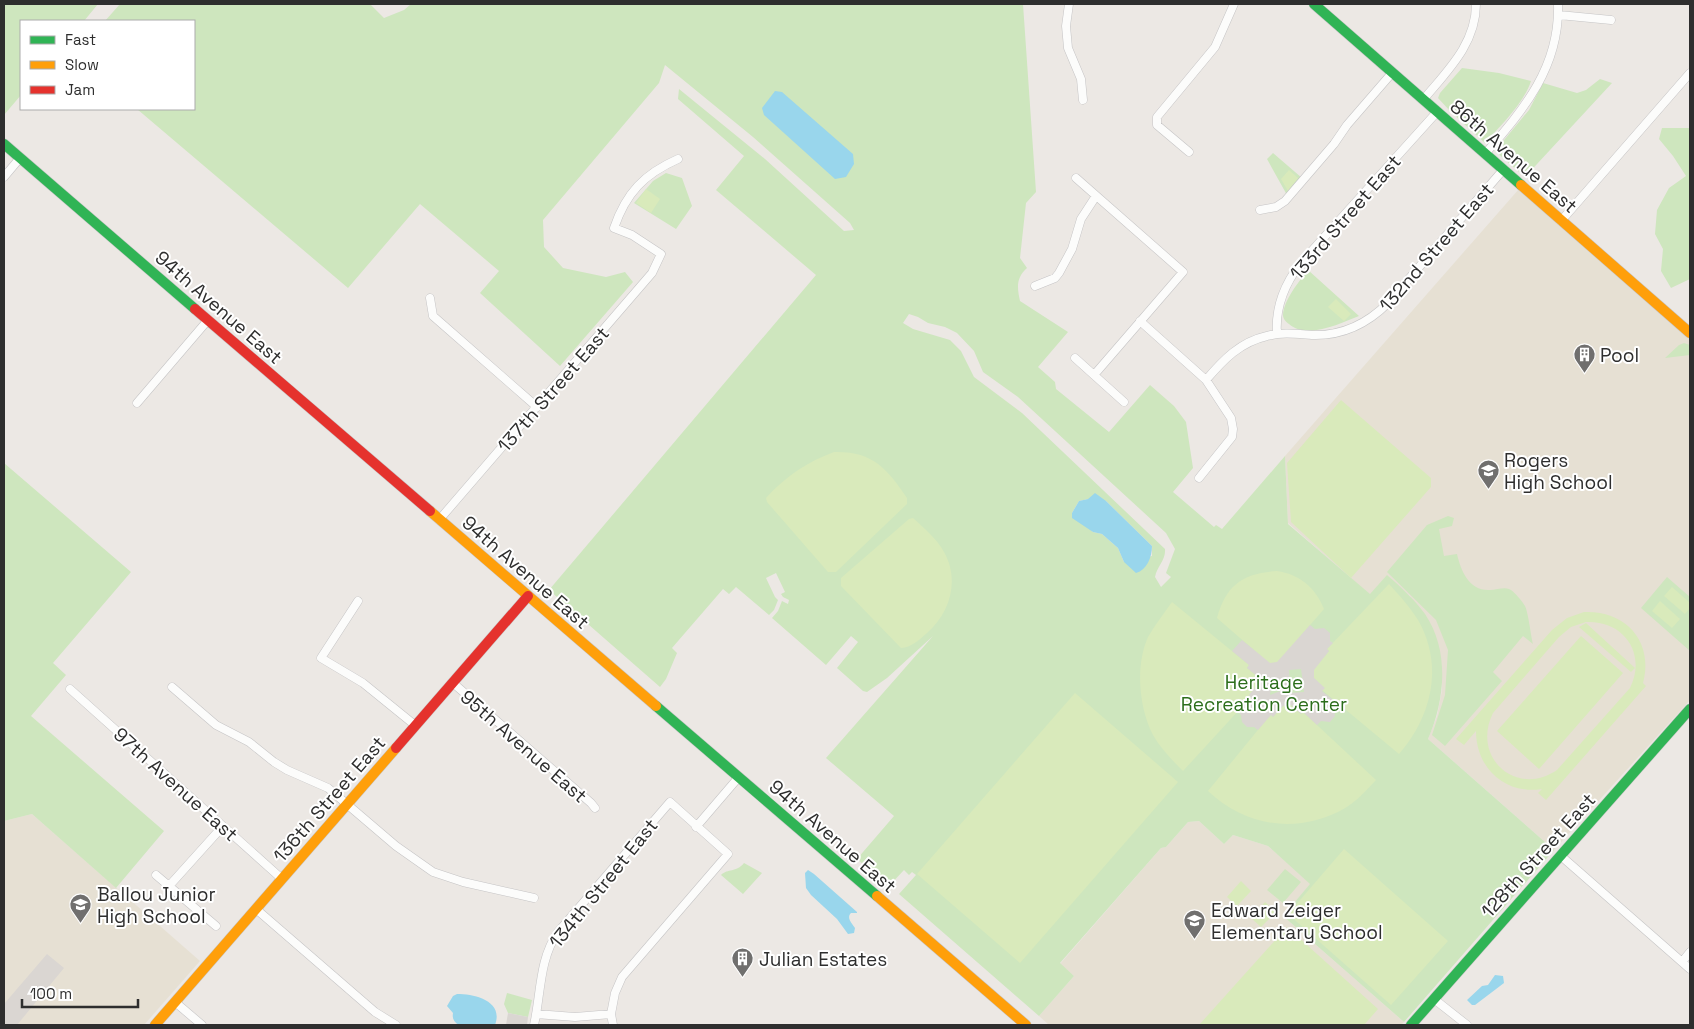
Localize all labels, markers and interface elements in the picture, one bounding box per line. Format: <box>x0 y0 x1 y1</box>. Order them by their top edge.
legend <box>20 20 195 110</box>
text: Fast <box>65 30 96 49</box>
text: Slow <box>65 55 99 74</box>
text: Jam <box>65 80 95 99</box>
street label: 86th Avenue East <box>1445 94 1582 218</box>
street label: 133rd Street East <box>1284 150 1407 285</box>
street label: 132nd Street East <box>1374 178 1499 317</box>
street label: 94th Avenue East <box>150 245 287 369</box>
street label: 137th Street East <box>492 321 615 457</box>
building icon: Pool <box>1572 343 1596 374</box>
place label: Pool <box>1600 343 1639 368</box>
place label: Rogers High School <box>1504 448 1613 495</box>
school or university icon: Rogers High School <box>1476 459 1500 490</box>
street label: 94th Avenue East <box>457 510 594 634</box>
park label: Heritage Recreation Center <box>1181 670 1347 717</box>
street label: 95th Avenue East <box>455 684 592 808</box>
street label: 97th Avenue East <box>108 722 243 847</box>
street label: 136th Street East <box>268 731 391 868</box>
street label: 94th Avenue East <box>764 774 901 898</box>
street label: 128th Street East <box>1476 788 1601 923</box>
street label: 134th Street East <box>543 813 663 953</box>
place label: Ballou Junior High School <box>97 882 216 929</box>
school or university icon: Ballou Junior High School <box>69 893 93 924</box>
place label: Edward Zeiger Elementary School <box>1211 898 1383 945</box>
school or university icon: Edward Zeiger Elementary School <box>1183 909 1207 940</box>
building icon: Julian Estates <box>731 947 755 978</box>
place label: Julian Estates <box>759 947 887 972</box>
scale bar <box>22 976 139 1008</box>
text: 100 m <box>30 984 72 1003</box>

